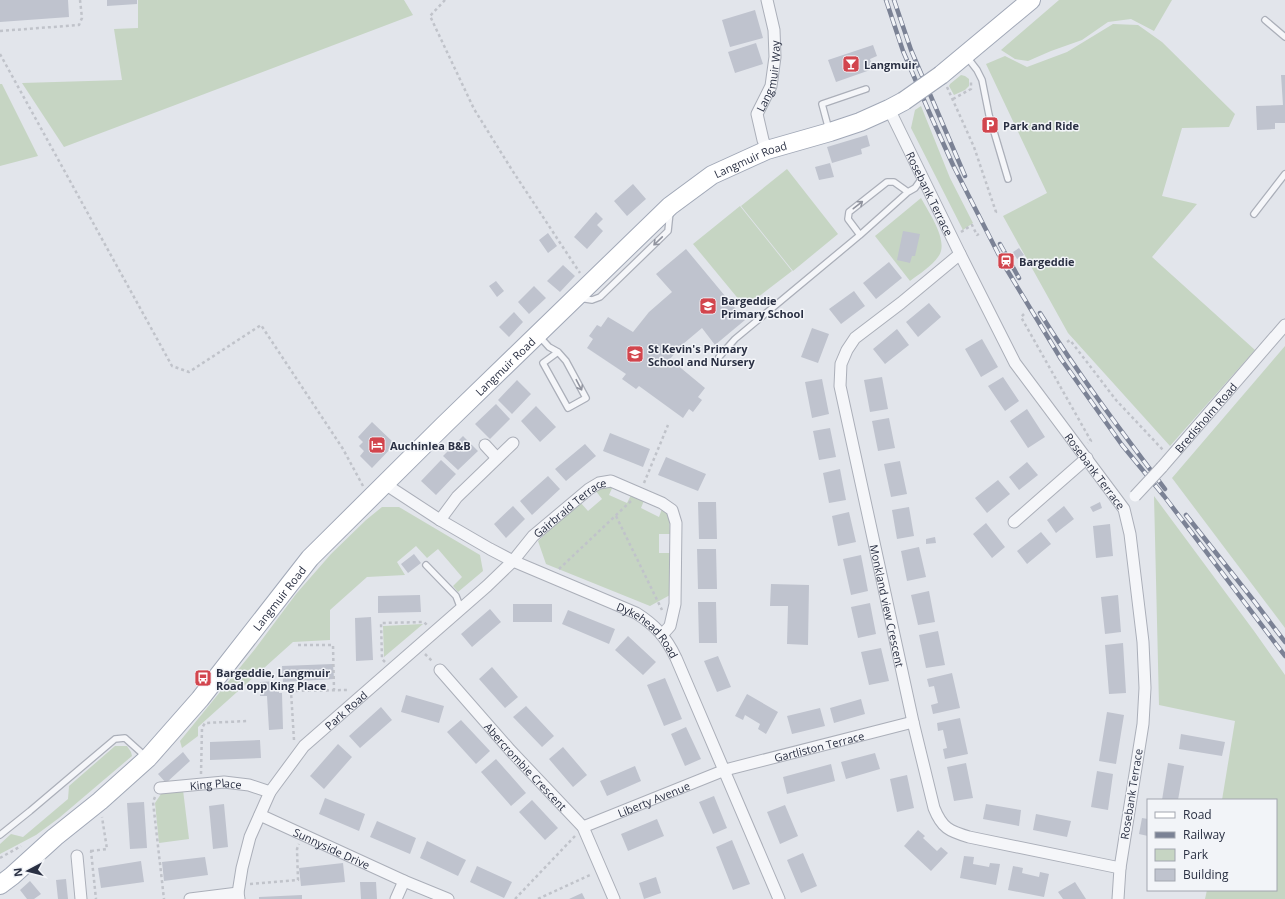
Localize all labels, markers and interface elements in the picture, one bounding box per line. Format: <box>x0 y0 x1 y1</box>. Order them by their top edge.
street label: Langmuir Way <box>752 40 783 114</box>
bar icon: Langmuir <box>841 54 861 74</box>
place label: Langmuir <box>864 57 917 72</box>
parking icon: Park and Ride <box>980 115 1000 135</box>
place label: Park and Ride <box>1003 118 1079 133</box>
street label: Langmuir Road <box>711 137 789 181</box>
street label: Rosebank Terrace <box>903 149 957 238</box>
one-way arrow <box>853 200 864 209</box>
one-way arrow <box>654 236 664 245</box>
station icon: Bargeddie <box>996 251 1016 271</box>
place label: Bargeddie <box>1019 254 1075 269</box>
place label: Bargeddie Primary School <box>721 293 804 321</box>
school or university icon: Bargeddie Primary School <box>698 296 718 316</box>
street label: Langmuir Road <box>472 334 538 399</box>
place label: St Kevin's Primary School and Nursery <box>648 341 756 369</box>
school or university icon: St Kevin's Primary School and Nursery <box>625 344 645 364</box>
one-way arrow <box>576 379 583 391</box>
street label: Bredisholm Road <box>1171 379 1240 455</box>
street label: Rosebank Terrace <box>1062 429 1129 512</box>
hotel icon: Auchinlea B&B <box>367 435 387 455</box>
place label: Auchinlea B&B <box>390 438 471 453</box>
street label: Gairbraid Terrace <box>530 474 607 540</box>
street label: Monkland view Crescent <box>867 543 908 669</box>
street label: Langmuir Road <box>249 563 309 633</box>
street label: Dykehead Road <box>614 598 682 660</box>
place label: Bargeddie, Langmuir Road opp King Place <box>216 665 330 693</box>
bus stop icon: Bargeddie, Langmuir Road opp King Place <box>193 668 213 688</box>
street label: Park Road <box>321 687 370 733</box>
street label: Abercrombie Crescent <box>482 719 571 813</box>
street label: Gartliston Terrace <box>772 727 866 765</box>
street label: Rosebank Terrace <box>1116 747 1146 841</box>
street label: King Place <box>189 775 243 793</box>
street label: Liberty Avenue <box>615 777 692 820</box>
legend <box>1147 799 1277 891</box>
text: Road <box>1183 806 1212 823</box>
street label: Sunnyside Drive <box>291 824 372 872</box>
text: Railway <box>1183 826 1226 843</box>
text: Park <box>1183 846 1209 863</box>
north arrow <box>8 851 48 891</box>
text: Building <box>1183 866 1229 883</box>
text: N <box>10 867 26 878</box>

